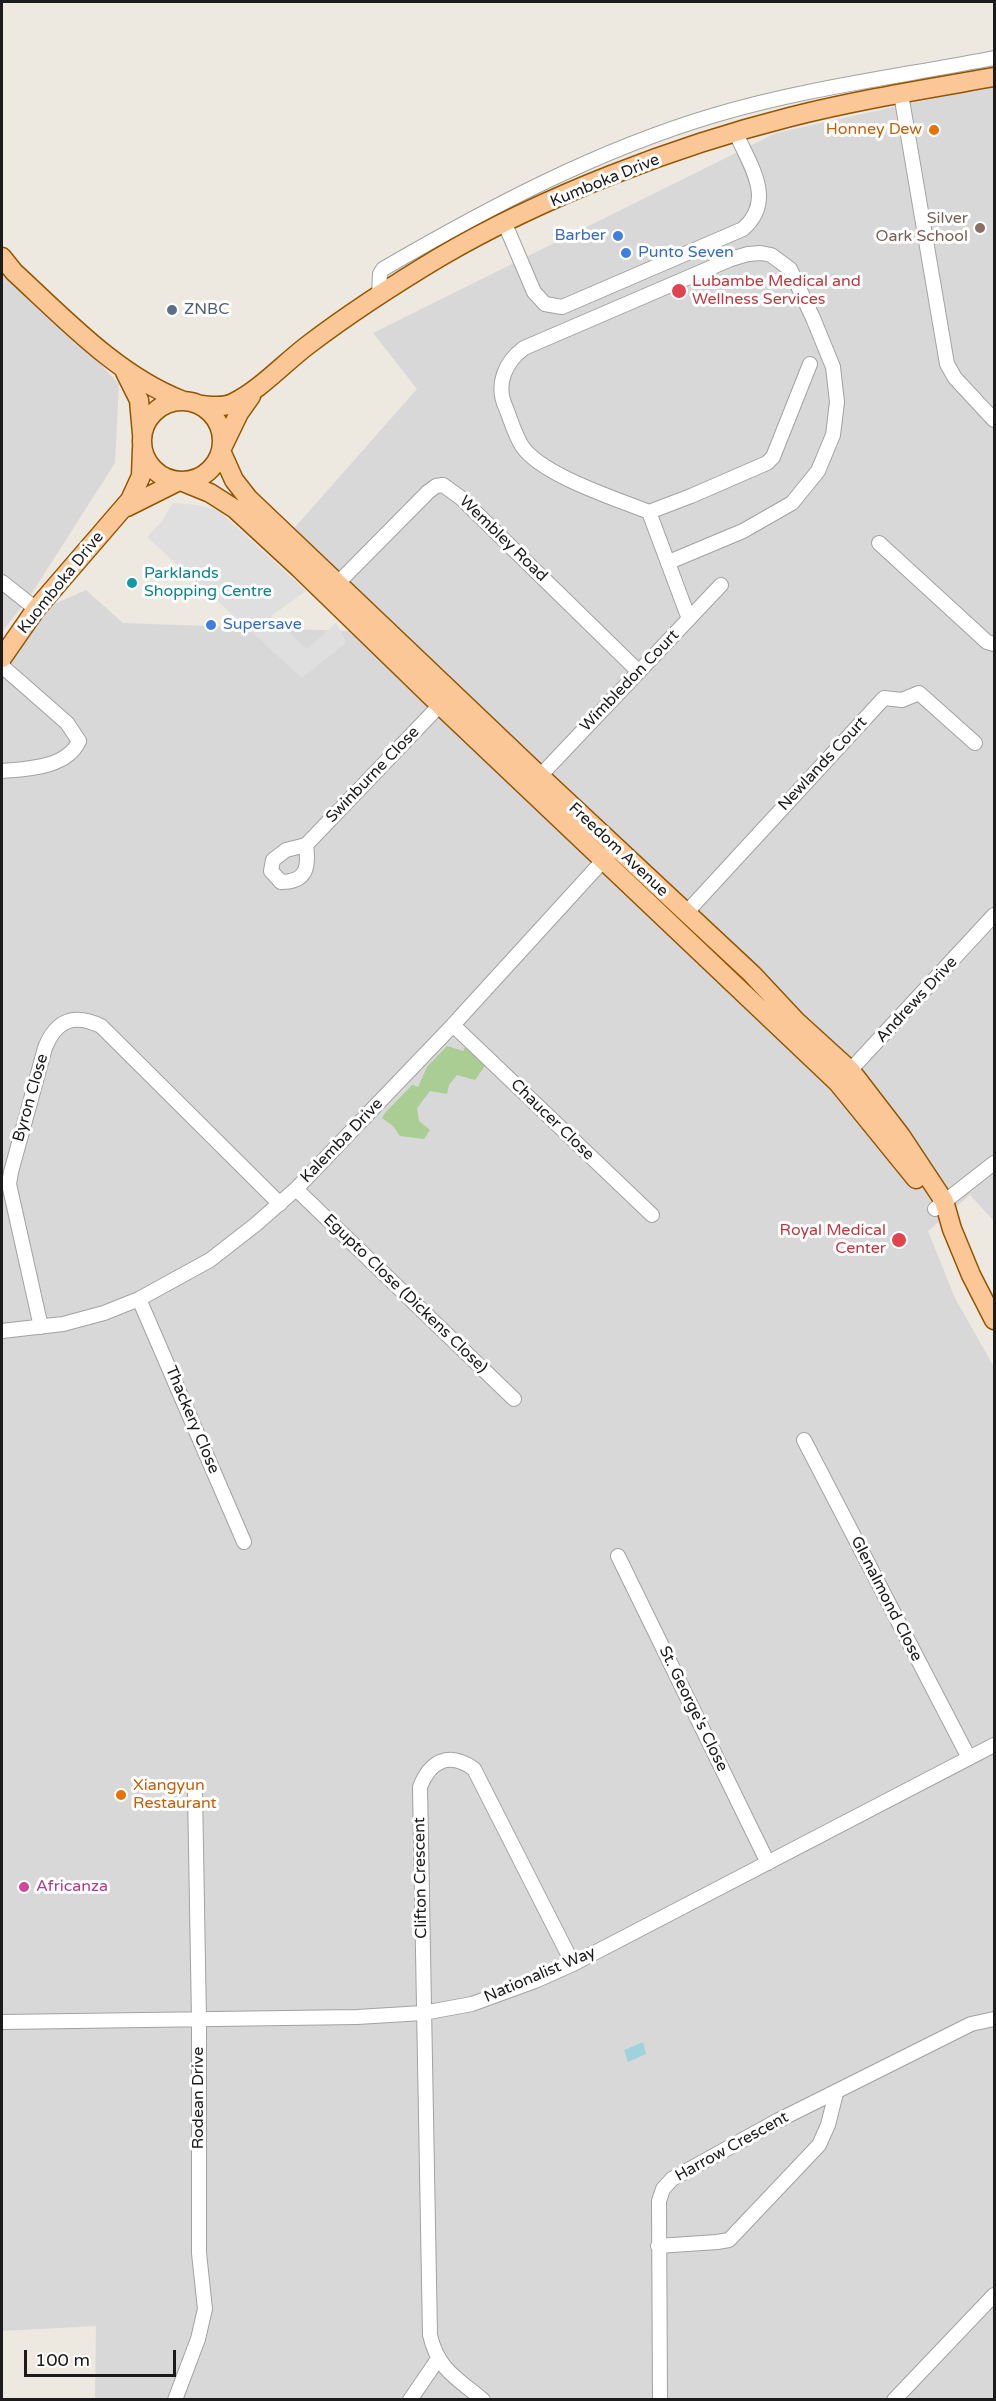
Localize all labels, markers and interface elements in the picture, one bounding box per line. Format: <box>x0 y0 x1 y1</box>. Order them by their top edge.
place label: Honney Dew <box>826 120 922 140</box>
marker: Honney Dew <box>927 123 941 137</box>
street label: Kumboka Drive <box>548 150 662 212</box>
place label: Silver Oark School <box>876 209 968 247</box>
marker: Silver Oark School <box>973 221 987 235</box>
place label: Barber <box>555 226 606 246</box>
marker: Barber <box>611 229 625 243</box>
place label: Punto Seven <box>638 243 734 263</box>
marker: Punto Seven <box>619 246 633 260</box>
place label: Lubambe Medical and Wellness Services <box>692 272 861 310</box>
marker: Lubambe Medical and Wellness Services <box>670 282 688 300</box>
place label: ZNBC <box>184 300 229 320</box>
marker: ZNBC <box>165 303 179 317</box>
street label: Wembley Road <box>455 492 551 586</box>
street label: Kuomboka Drive <box>14 528 108 638</box>
place label: Parklands Shopping Centre <box>144 564 272 602</box>
marker: Parklands Shopping Centre <box>125 576 139 590</box>
place label: Supersave <box>223 615 302 635</box>
marker: Supersave <box>204 618 218 632</box>
street label: Wimbledon Court <box>577 626 683 736</box>
street label: Newlands Court <box>775 713 871 815</box>
street label: Swinburne Close <box>322 723 424 827</box>
street label: Freedom Avenue <box>564 799 672 901</box>
street label: Andrews Drive <box>872 953 962 1047</box>
street label: Byron Close <box>9 1052 53 1144</box>
street label: Chaucer Close <box>506 1075 598 1165</box>
street label: Kalemba Drive <box>297 1095 387 1187</box>
street label: Egupto Close (Dickens Close) <box>319 1210 491 1378</box>
place label: Royal Medical Center <box>779 1221 886 1259</box>
marker: Royal Medical Center <box>890 1231 908 1249</box>
street label: Thackery Close <box>161 1363 223 1477</box>
street label: Glenalmond Close <box>846 1533 926 1665</box>
street label: St. George's Close <box>654 1643 732 1775</box>
place label: Xiangyun Restaurant <box>133 1776 217 1814</box>
marker: Xiangyun Restaurant <box>114 1788 128 1802</box>
street label: Clifton Crescent <box>410 1817 432 1939</box>
place label: Africanza <box>36 1877 108 1897</box>
marker: Africanza <box>17 1880 31 1894</box>
street label: Nationalist Way <box>481 1943 599 2007</box>
street label: Rodean Drive <box>189 2047 209 2149</box>
street label: Harrow Crescent <box>672 2108 792 2186</box>
scale bar <box>27 2338 178 2376</box>
text: 100 m <box>35 2349 90 2371</box>

